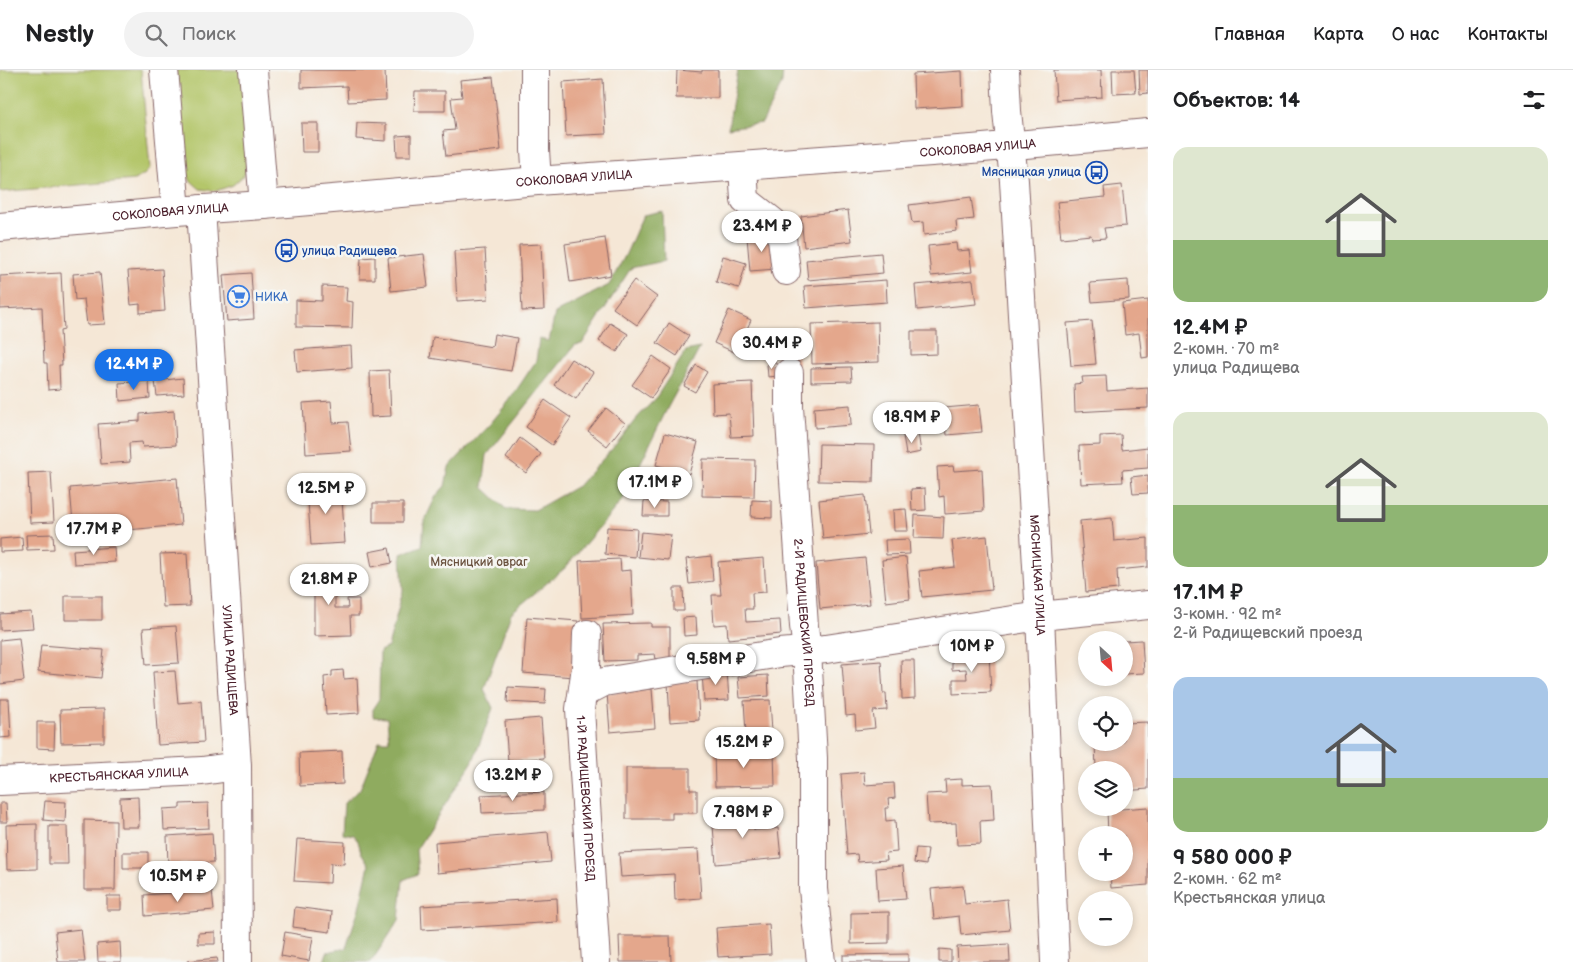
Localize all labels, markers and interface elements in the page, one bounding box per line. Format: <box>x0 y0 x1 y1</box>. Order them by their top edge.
search box <box>124 12 474 57</box>
text: Nestly <box>25 20 94 49</box>
icon: search <box>142 21 170 49</box>
text: Поиск <box>182 23 236 46</box>
text: Главная <box>1214 24 1285 45</box>
text: Карта <box>1313 24 1364 45</box>
text: О нас <box>1392 24 1439 45</box>
text: Контакты <box>1467 24 1548 45</box>
icon: filters <box>1520 86 1548 114</box>
text: Объектов: 14 <box>1173 88 1300 113</box>
street label: СОКОЛОВАЯ УЛИЦА <box>919 136 1037 161</box>
bus stop icon: Мясницкая улица <box>1085 160 1109 184</box>
place label: Мясницкая улица <box>981 165 1081 180</box>
street label: СОКОЛОВАЯ УЛИЦА <box>515 167 633 191</box>
icon: home <box>1316 180 1406 270</box>
street label: СОКОЛОВАЯ УЛИЦА <box>112 200 230 225</box>
pin: 23.4M ₽ <box>716 210 808 253</box>
text: 23.4M ₽ <box>733 217 791 236</box>
bus stop icon: улица Радищева <box>274 239 298 263</box>
place label: улица Радищева <box>302 244 397 259</box>
supermarket icon: НИКА <box>227 285 251 309</box>
place label: НИКА <box>255 290 289 305</box>
text: 12.4M ₽ <box>1173 315 1247 340</box>
pin: 30.4M ₽ <box>726 328 818 370</box>
text: 30.4M ₽ <box>742 334 802 353</box>
text: 2-комн. · 70 m² <box>1173 340 1279 359</box>
pin: 12.4M ₽ <box>88 348 180 391</box>
text: 12.4M ₽ <box>106 355 162 374</box>
text: улица Радищева <box>1173 359 1300 378</box>
pin: 18.9M ₽ <box>866 402 958 444</box>
text: 18.9M ₽ <box>884 408 940 427</box>
icon: home <box>1316 445 1406 535</box>
pin: 17.1M ₽ <box>609 466 701 509</box>
pin: 12.5M ₽ <box>280 472 372 515</box>
text: 17.1M ₽ <box>628 473 682 492</box>
text: 12.5M ₽ <box>298 479 354 498</box>
pin: 17.7M ₽ <box>48 514 140 556</box>
street label: МЯСНИЦКАЯ УЛИЦА <box>1026 514 1048 636</box>
text: 17.7M ₽ <box>66 520 122 539</box>
street label: 2-Й РАДИЩЕВСКИЙ ПРОЕЗД <box>790 538 817 707</box>
park label: Мясницкий овраг <box>430 555 528 570</box>
pin: 21.8M ₽ <box>283 564 375 606</box>
text: 21.8M ₽ <box>301 570 357 589</box>
text: 17.1M ₽ <box>1173 580 1243 605</box>
street label: УЛИЦА РАДИЩЕВА <box>219 604 241 717</box>
text: 3-комн. · 92 m² <box>1173 605 1282 624</box>
text: 2-й Радищевский проезд <box>1173 624 1362 643</box>
pin: 10M ₽ <box>937 630 1007 673</box>
north arrow <box>1078 631 1132 686</box>
map controls <box>1078 631 1133 946</box>
text: 10M ₽ <box>950 637 994 656</box>
pin: 9.58M ₽ <box>670 644 762 686</box>
text: 9.58M ₽ <box>686 650 746 669</box>
button: locate <box>1078 696 1133 751</box>
icon: home <box>1316 710 1406 800</box>
street label: 1-Й РАДИЩЕВСКИЙ ПРОЕЗД <box>572 715 598 882</box>
pin: 15.2M ₽ <box>698 726 790 769</box>
text: 15.2M ₽ <box>716 733 772 752</box>
pin: 13.2M ₽ <box>467 760 559 802</box>
button: layers <box>1078 761 1133 816</box>
street label: КРЕСТЬЯНСКАЯ УЛИЦА <box>49 765 189 787</box>
text: 13.2M ₽ <box>485 766 541 785</box>
pin: 7.98M ₽ <box>697 796 789 839</box>
text: 7.98M ₽ <box>714 803 772 822</box>
button: + <box>1078 826 1133 881</box>
text: 9 580 000 ₽ <box>1173 845 1292 870</box>
pin: 10.5M ₽ <box>132 860 224 903</box>
text: 10.5M ₽ <box>150 867 206 886</box>
text: 2-комн. · 62 m² <box>1173 870 1282 889</box>
text: Крестьянская улица <box>1173 889 1325 908</box>
button: − <box>1078 891 1133 946</box>

